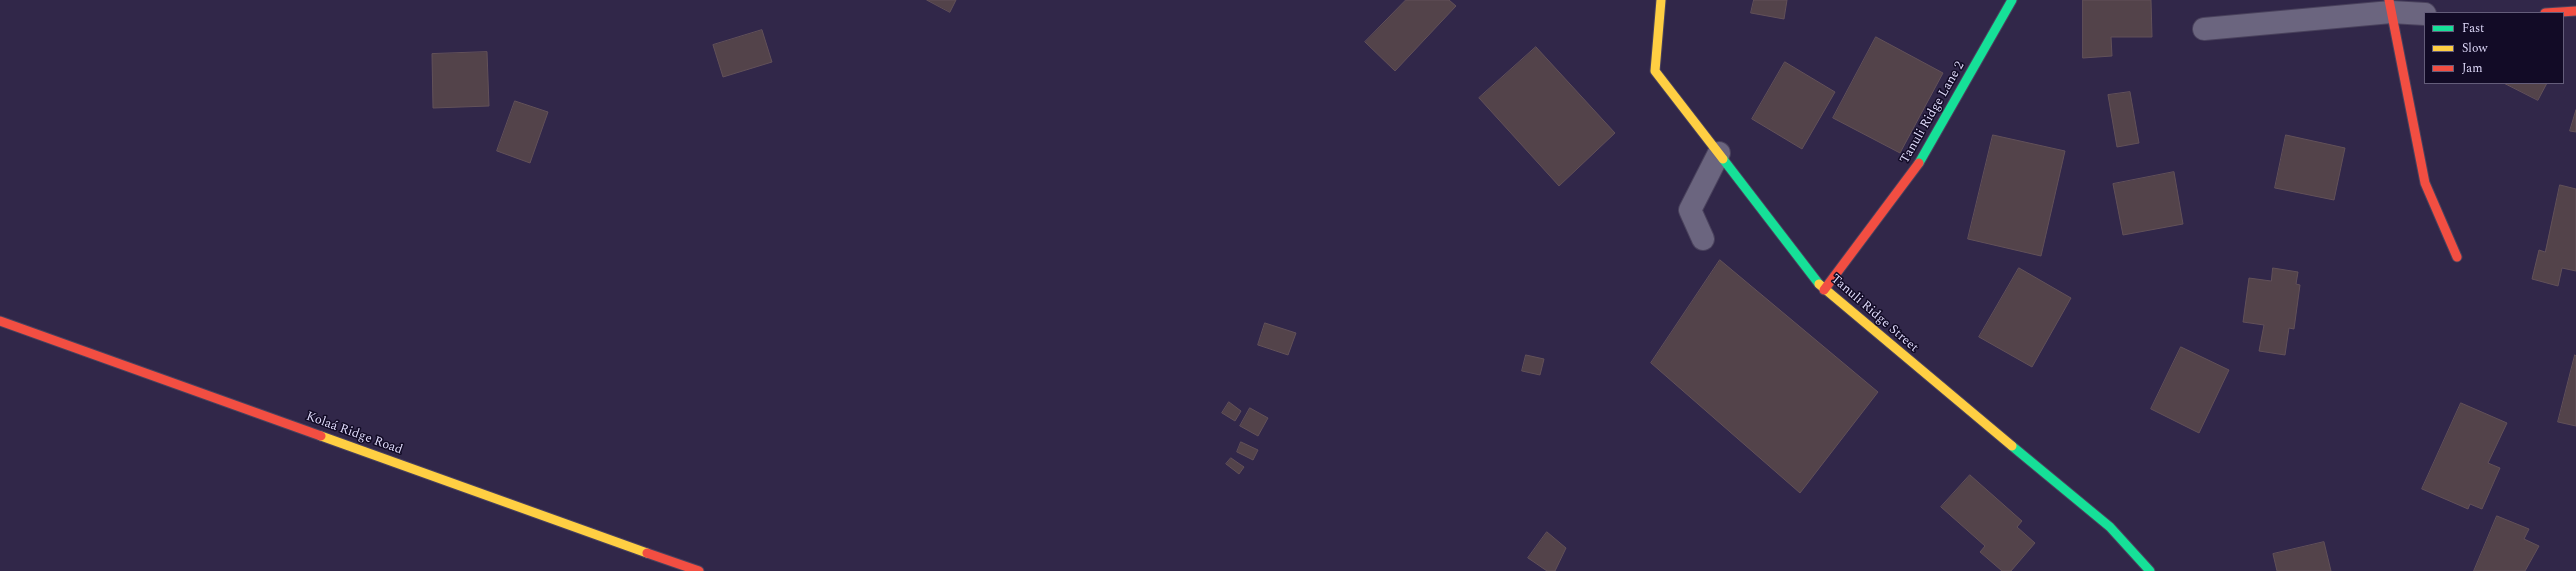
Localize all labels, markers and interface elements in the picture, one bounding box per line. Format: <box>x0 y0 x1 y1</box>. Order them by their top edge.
legend <box>2424 12 2564 84</box>
text: Fast <box>2462 19 2484 38</box>
text: Slow <box>2462 39 2487 58</box>
street label: Tanuli Ridge Lane 2 <box>1897 59 1969 167</box>
text: Jam <box>2462 59 2483 78</box>
street label: Tanuli Ridge Street <box>1827 272 1921 356</box>
street label: Kolaá Ridge Road <box>304 409 404 459</box>

